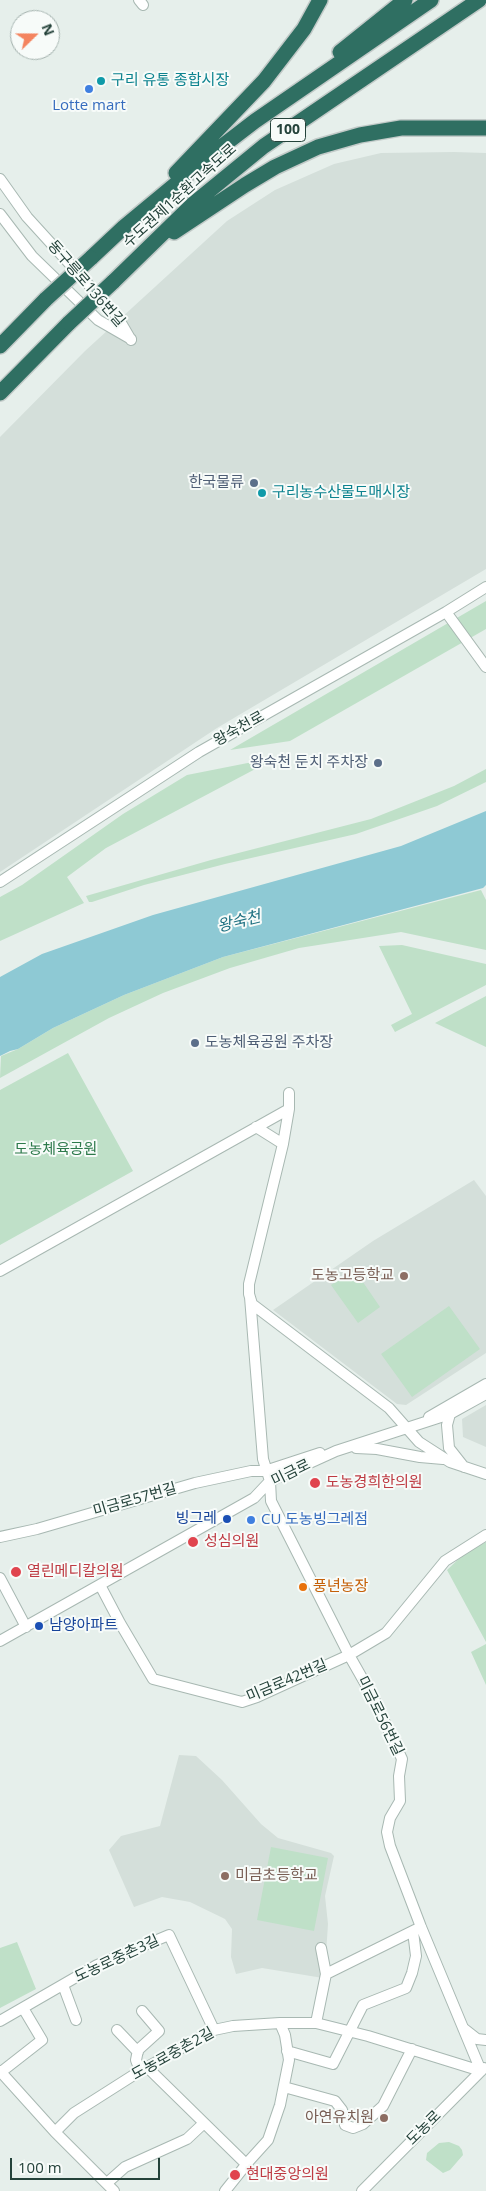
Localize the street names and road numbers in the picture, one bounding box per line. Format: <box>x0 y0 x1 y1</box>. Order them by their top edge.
road number: 100 <box>270 118 306 142</box>
street label: 수도권제1순환고속도로 <box>120 140 240 252</box>
street label: 동구릉로136번길 <box>44 237 128 331</box>
street label: 왕숙천로 <box>210 708 268 750</box>
street label: 미금로 <box>268 1456 314 1490</box>
street label: 미금로57번길 <box>91 1479 179 1521</box>
street label: 미금로42번길 <box>244 1656 330 1706</box>
street label: 미금로56번길 <box>353 1673 407 1759</box>
street label: 도농로중촌3길 <box>72 1932 162 1986</box>
street label: 도농로중촌2길 <box>129 2024 217 2084</box>
street label: 도농로 <box>403 2107 445 2149</box>

